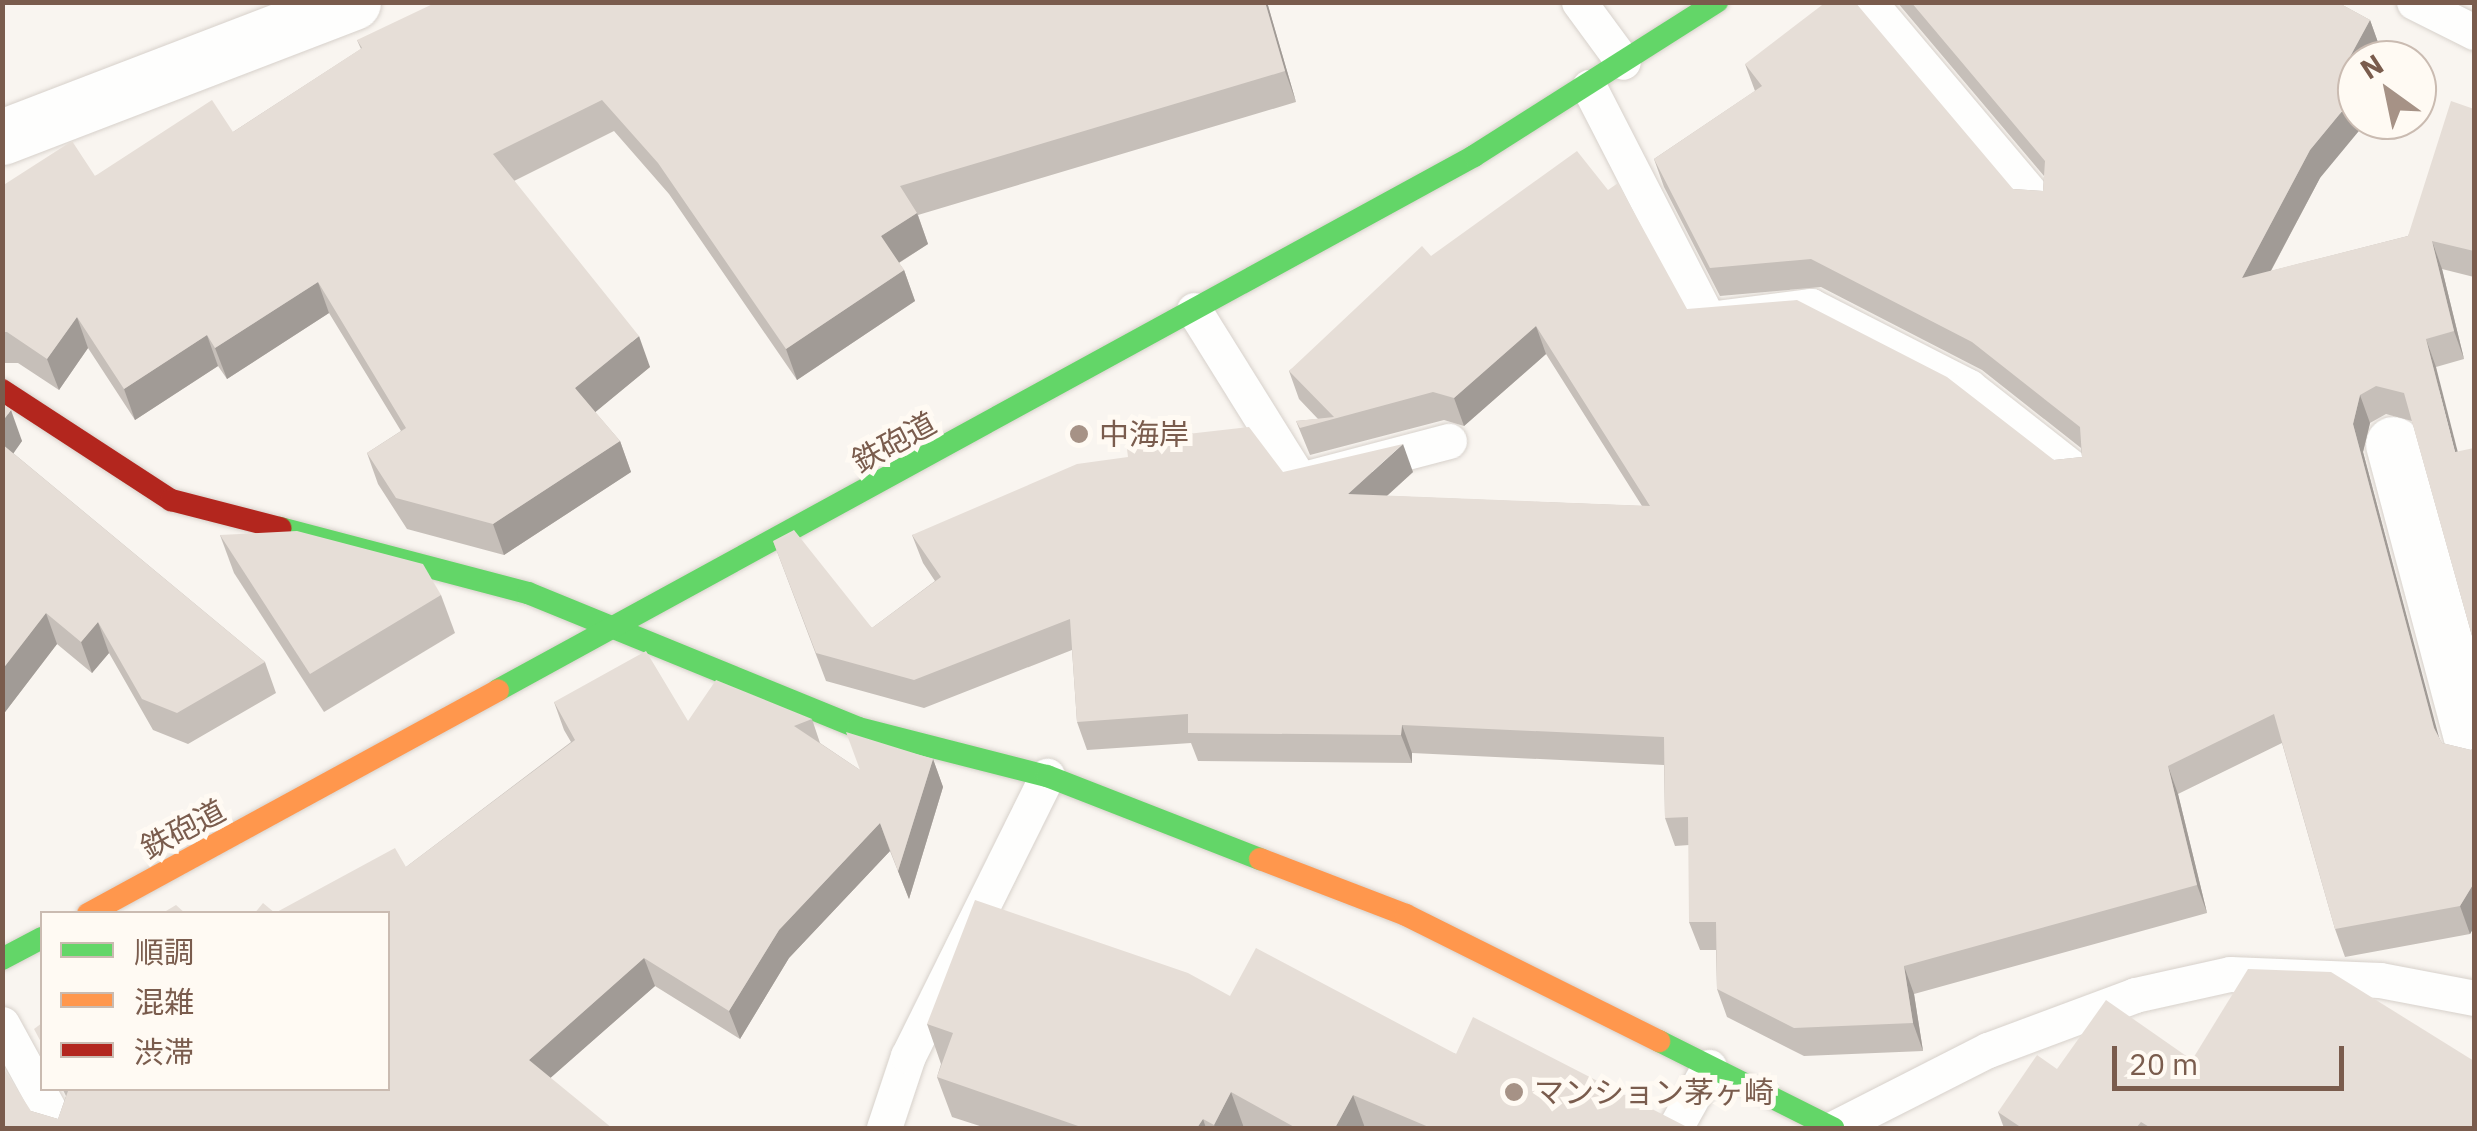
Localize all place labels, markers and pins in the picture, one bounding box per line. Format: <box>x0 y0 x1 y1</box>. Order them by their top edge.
place label: 中海岸 <box>1099 416 1189 452</box>
marker: 中海岸 <box>1068 423 1090 445</box>
place label: マンション茅ヶ崎 <box>1534 1074 1774 1110</box>
marker: マンション茅ヶ崎 <box>1503 1081 1525 1103</box>

